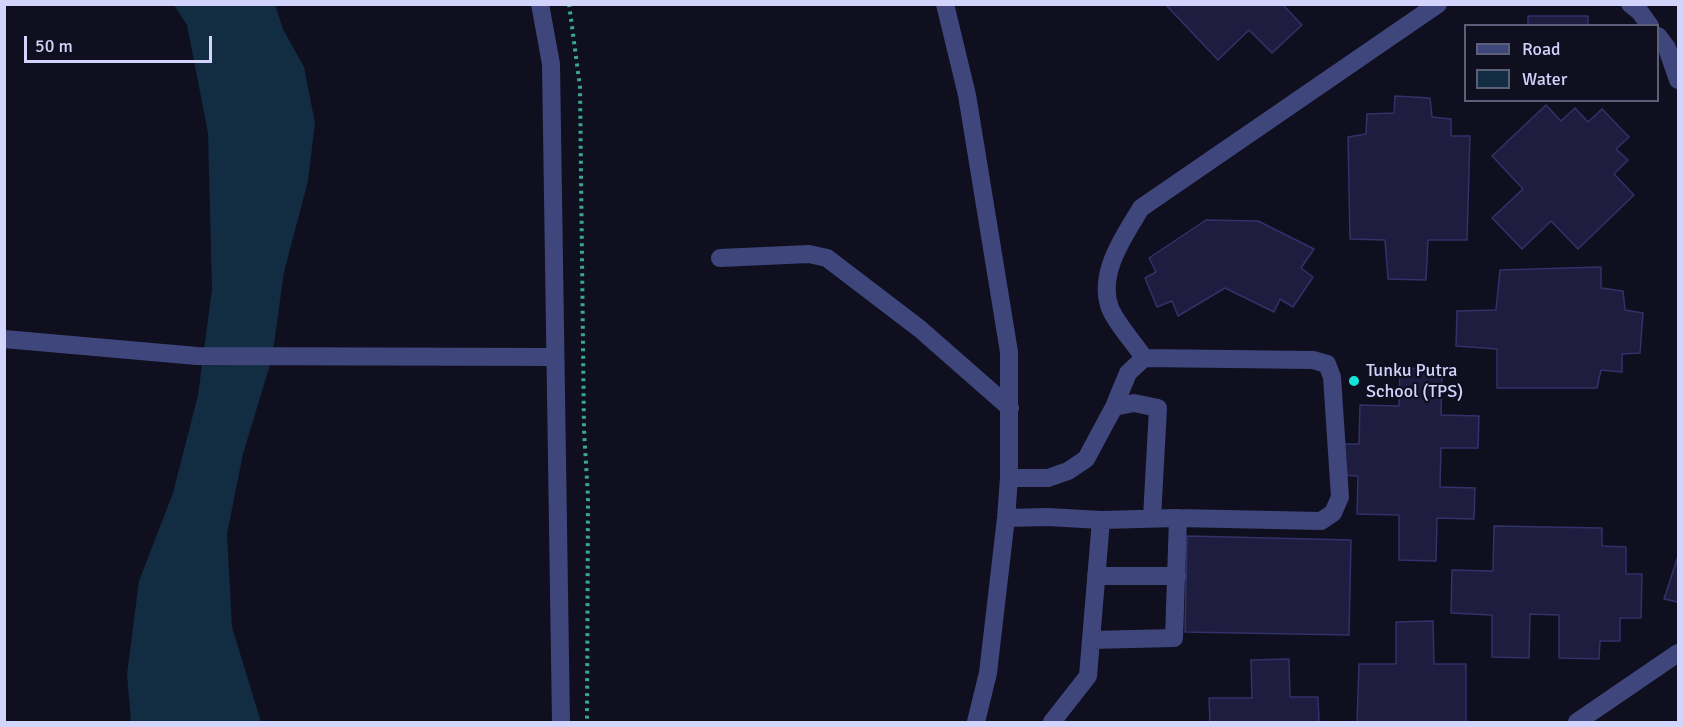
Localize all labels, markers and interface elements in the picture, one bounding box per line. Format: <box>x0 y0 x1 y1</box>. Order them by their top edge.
scale bar <box>27 24 214 62</box>
legend <box>1464 24 1659 102</box>
text: 50 m <box>35 35 73 57</box>
text: Road <box>1522 38 1561 60</box>
text: Water <box>1522 68 1567 90</box>
place label: Tunku Putra School (TPS) <box>1366 360 1463 403</box>
marker: Tunku Putra School (TPS) <box>1347 374 1361 388</box>

